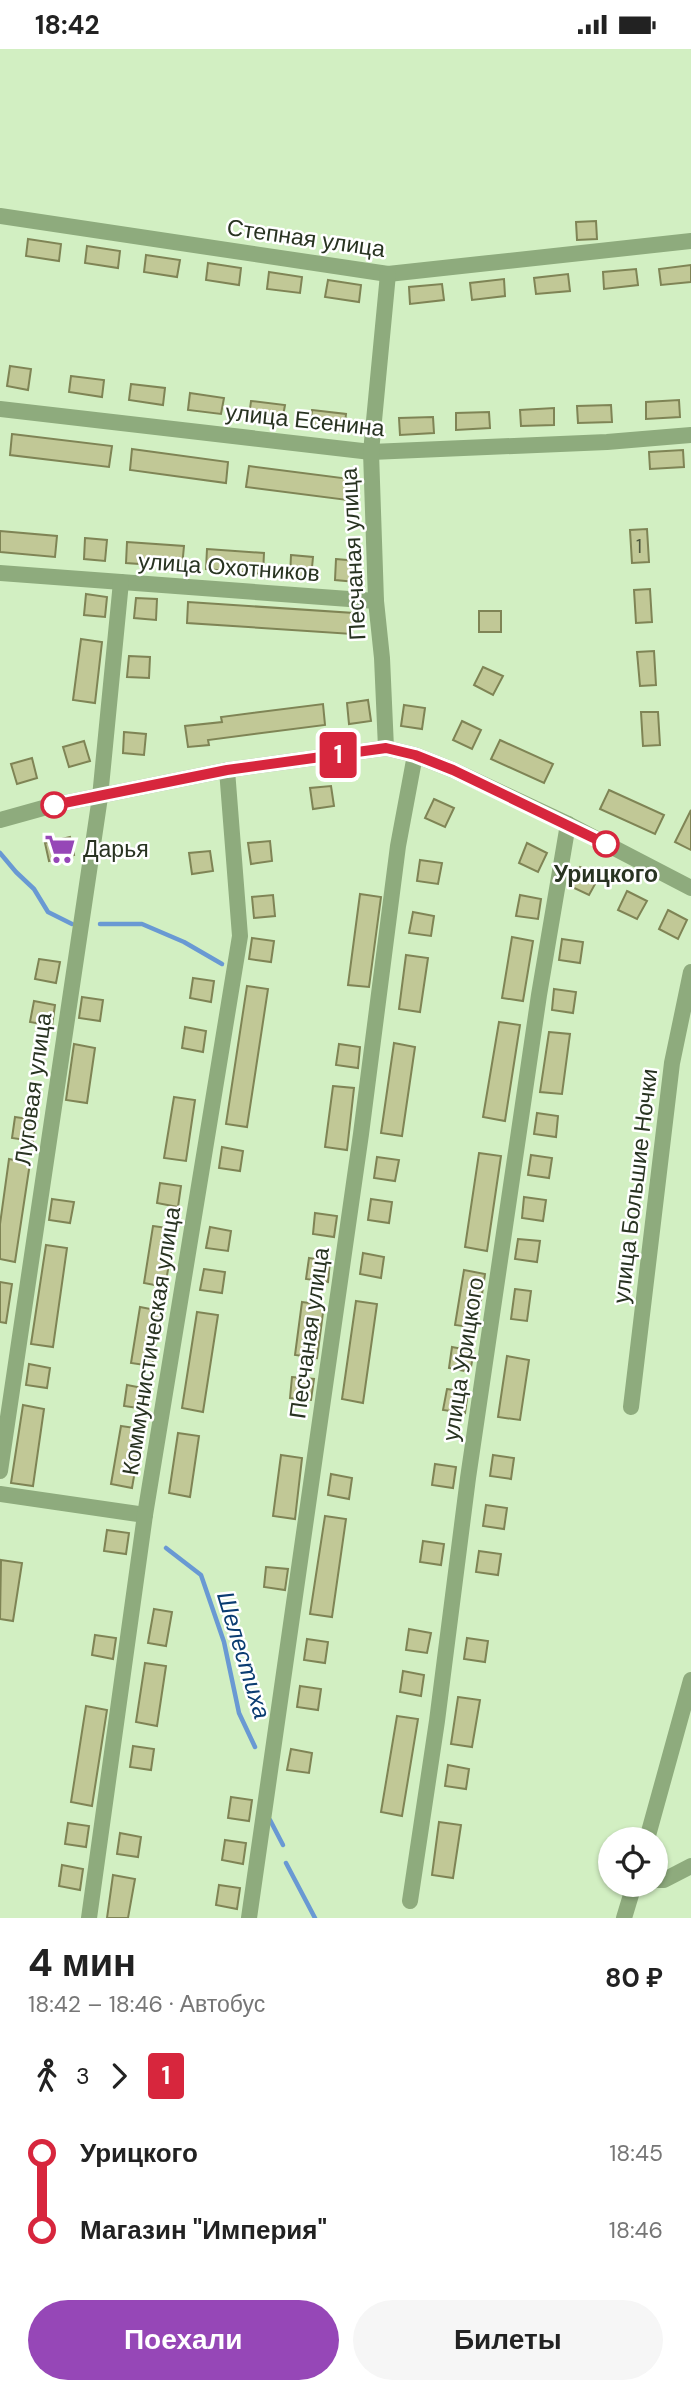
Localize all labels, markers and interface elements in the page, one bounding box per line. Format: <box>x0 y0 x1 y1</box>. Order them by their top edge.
text: 18:42 <box>35 8 99 42</box>
street label: Степная улица <box>225 212 387 264</box>
street label: улица Есенина <box>224 397 386 443</box>
street label: Песчаная улица <box>333 467 372 641</box>
house number: 1 <box>636 534 642 559</box>
street label: улица Охотников <box>137 546 321 588</box>
line badge: 1 <box>315 732 361 778</box>
text: 1 <box>334 739 342 770</box>
unlabelled marker <box>41 792 67 818</box>
marker: Урицкого <box>593 831 619 857</box>
supermarket icon: Дарья <box>43 832 77 866</box>
place label: Дарья <box>83 834 149 864</box>
place label: Урицкого <box>554 859 658 889</box>
street label: Луговая улица <box>7 1010 59 1167</box>
street label: улица Большие Ночки <box>606 1067 664 1305</box>
street label: Коммунистическая улица <box>115 1204 187 1477</box>
street label: Песчаная улица <box>282 1245 336 1421</box>
street label: улица Урицкого <box>435 1275 491 1443</box>
water label: Шелестиха <box>210 1588 278 1722</box>
map controls <box>598 1827 668 1897</box>
button: locate <box>598 1827 668 1897</box>
text: 4 мин <box>28 1938 136 1988</box>
text: 80 ₽ <box>605 1961 663 1995</box>
text: 18:42 – 18:46 · Автобус <box>28 1989 265 2019</box>
icon: walk <box>28 2057 66 2095</box>
icon: forward <box>100 2057 138 2095</box>
text: 1 <box>162 2060 170 2091</box>
text: 3 <box>76 2061 90 2091</box>
text: Урицкого <box>80 2136 198 2170</box>
text: 18:45 <box>609 2138 663 2168</box>
text: Магазин "Империя" <box>80 2213 327 2247</box>
text: 18:46 <box>609 2215 663 2245</box>
button: Поехали <box>28 2300 339 2380</box>
button: Билеты <box>353 2300 663 2380</box>

